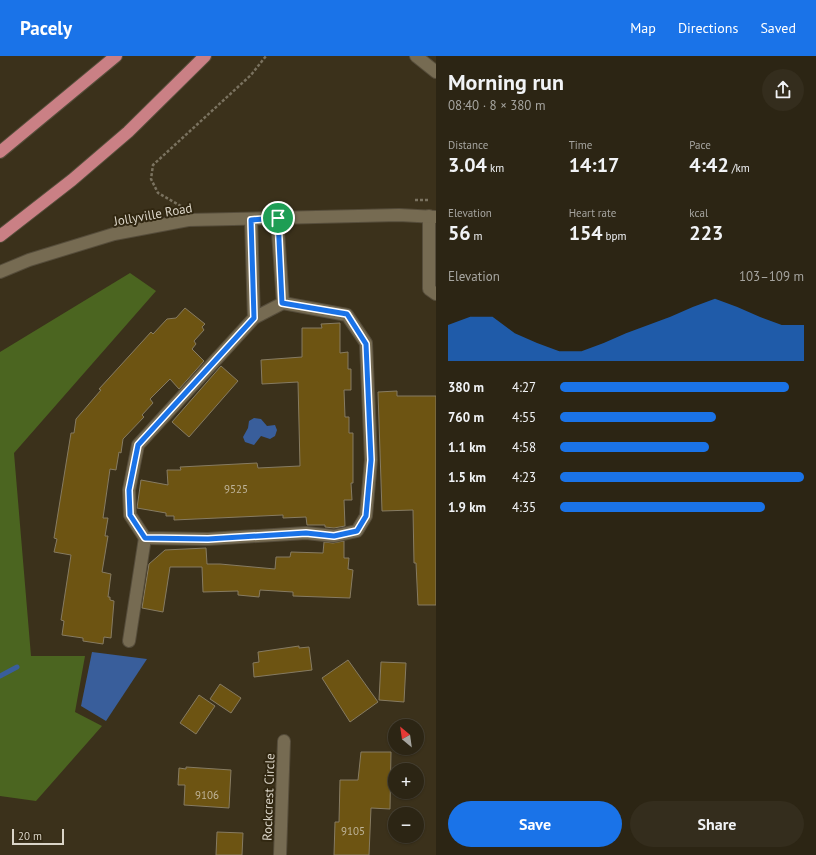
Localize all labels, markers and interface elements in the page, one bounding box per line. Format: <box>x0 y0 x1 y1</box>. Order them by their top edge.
text: Pacely <box>20 16 72 40</box>
text: Map <box>630 19 656 37</box>
text: Directions <box>678 19 738 37</box>
text: Saved <box>760 19 796 37</box>
text: Morning run <box>448 68 564 96</box>
button: share <box>762 69 804 111</box>
text: 08:40 · 8 × 380 m <box>448 97 545 114</box>
text: Distance <box>448 138 488 152</box>
text: Time <box>569 138 592 152</box>
text: Pace <box>689 138 711 152</box>
text: 3.04 <box>448 152 487 178</box>
text: 14:17 <box>569 152 619 178</box>
text: 4:42 <box>689 152 729 178</box>
text: km <box>487 161 504 175</box>
text: /km <box>729 161 750 175</box>
street label: Jollyville Road <box>112 199 194 230</box>
pin <box>261 201 295 235</box>
text: Elevation <box>448 206 492 220</box>
text: Heart rate <box>569 206 616 220</box>
text: kcal <box>689 206 708 220</box>
icon: arrive <box>267 207 289 229</box>
text: 56 <box>448 220 471 246</box>
text: 154 <box>569 220 603 246</box>
text: 223 <box>689 220 723 246</box>
text: m <box>471 229 483 243</box>
text: bpm <box>603 229 626 243</box>
text: Elevation <box>448 268 500 285</box>
text: 103–109 m <box>739 268 804 285</box>
text: 380 m <box>448 379 484 396</box>
text: 4:27 <box>512 379 536 396</box>
text: 760 m <box>448 409 484 426</box>
text: 4:55 <box>512 409 536 426</box>
text: 1.1 km <box>448 439 486 456</box>
text: 4:58 <box>512 439 536 456</box>
text: 1.5 km <box>448 469 486 486</box>
text: 4:23 <box>512 469 536 486</box>
house number: 9525 <box>224 482 248 496</box>
text: 1.9 km <box>448 499 486 516</box>
text: 4:35 <box>512 499 536 516</box>
north arrow <box>388 719 424 755</box>
map controls <box>388 719 424 843</box>
street label: Rockcrest Circle <box>258 753 279 841</box>
button: + <box>388 763 424 799</box>
house number: 9106 <box>195 788 219 802</box>
button: Save <box>448 801 622 847</box>
button: Share <box>630 801 804 847</box>
button: − <box>388 807 424 843</box>
house number: 9105 <box>341 824 365 838</box>
scale bar <box>12 827 64 846</box>
text: 20 m <box>18 829 42 843</box>

